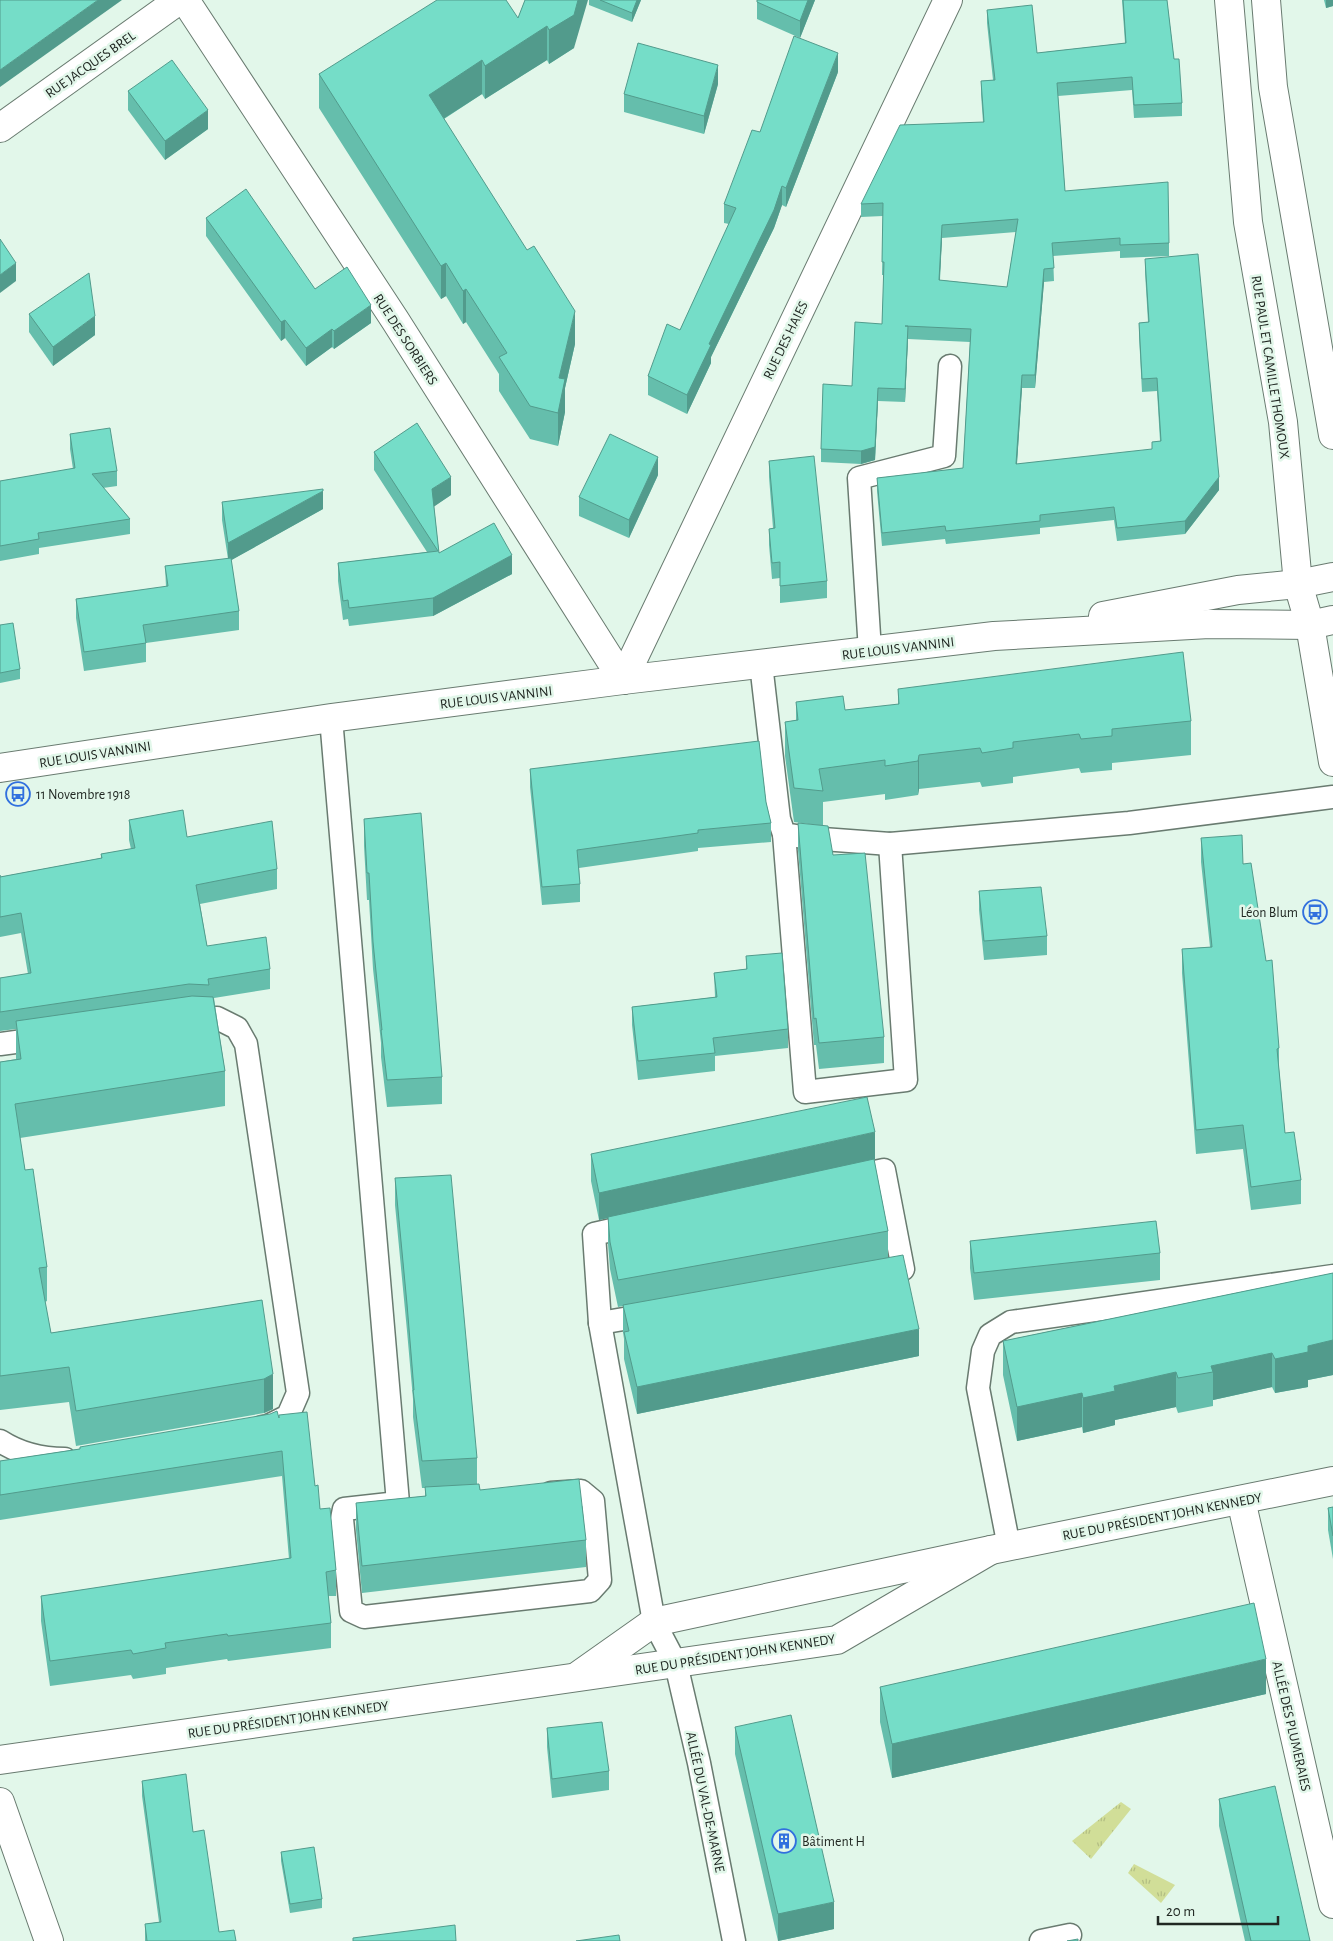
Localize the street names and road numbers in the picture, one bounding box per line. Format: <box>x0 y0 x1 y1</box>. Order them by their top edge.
street label: RUE JACQUES BREL <box>43 29 138 101</box>
street label: RUE PAUL ET CAMILLE THOMOUX <box>1249 274 1291 460</box>
street label: RUE DES SORBIERS <box>371 291 440 388</box>
street label: RUE DES HAIES <box>761 299 811 382</box>
street label: RUE LOUIS VANNINI <box>841 635 955 663</box>
street label: RUE LOUIS VANNINI <box>439 684 553 712</box>
street label: RUE LOUIS VANNINI <box>38 739 152 771</box>
street label: RUE DU PRÉSIDENT JOHN KENNEDY <box>1061 1488 1264 1543</box>
street label: RUE DU PRÉSIDENT JOHN KENNEDY <box>634 1629 837 1678</box>
street label: ALLÉE DES PLUMERAIES <box>1269 1659 1316 1793</box>
street label: RUE DU PRÉSIDENT JOHN KENNEDY <box>186 1696 390 1741</box>
street label: ALLÉE DU VAL-DE-MARNE <box>683 1730 730 1874</box>

